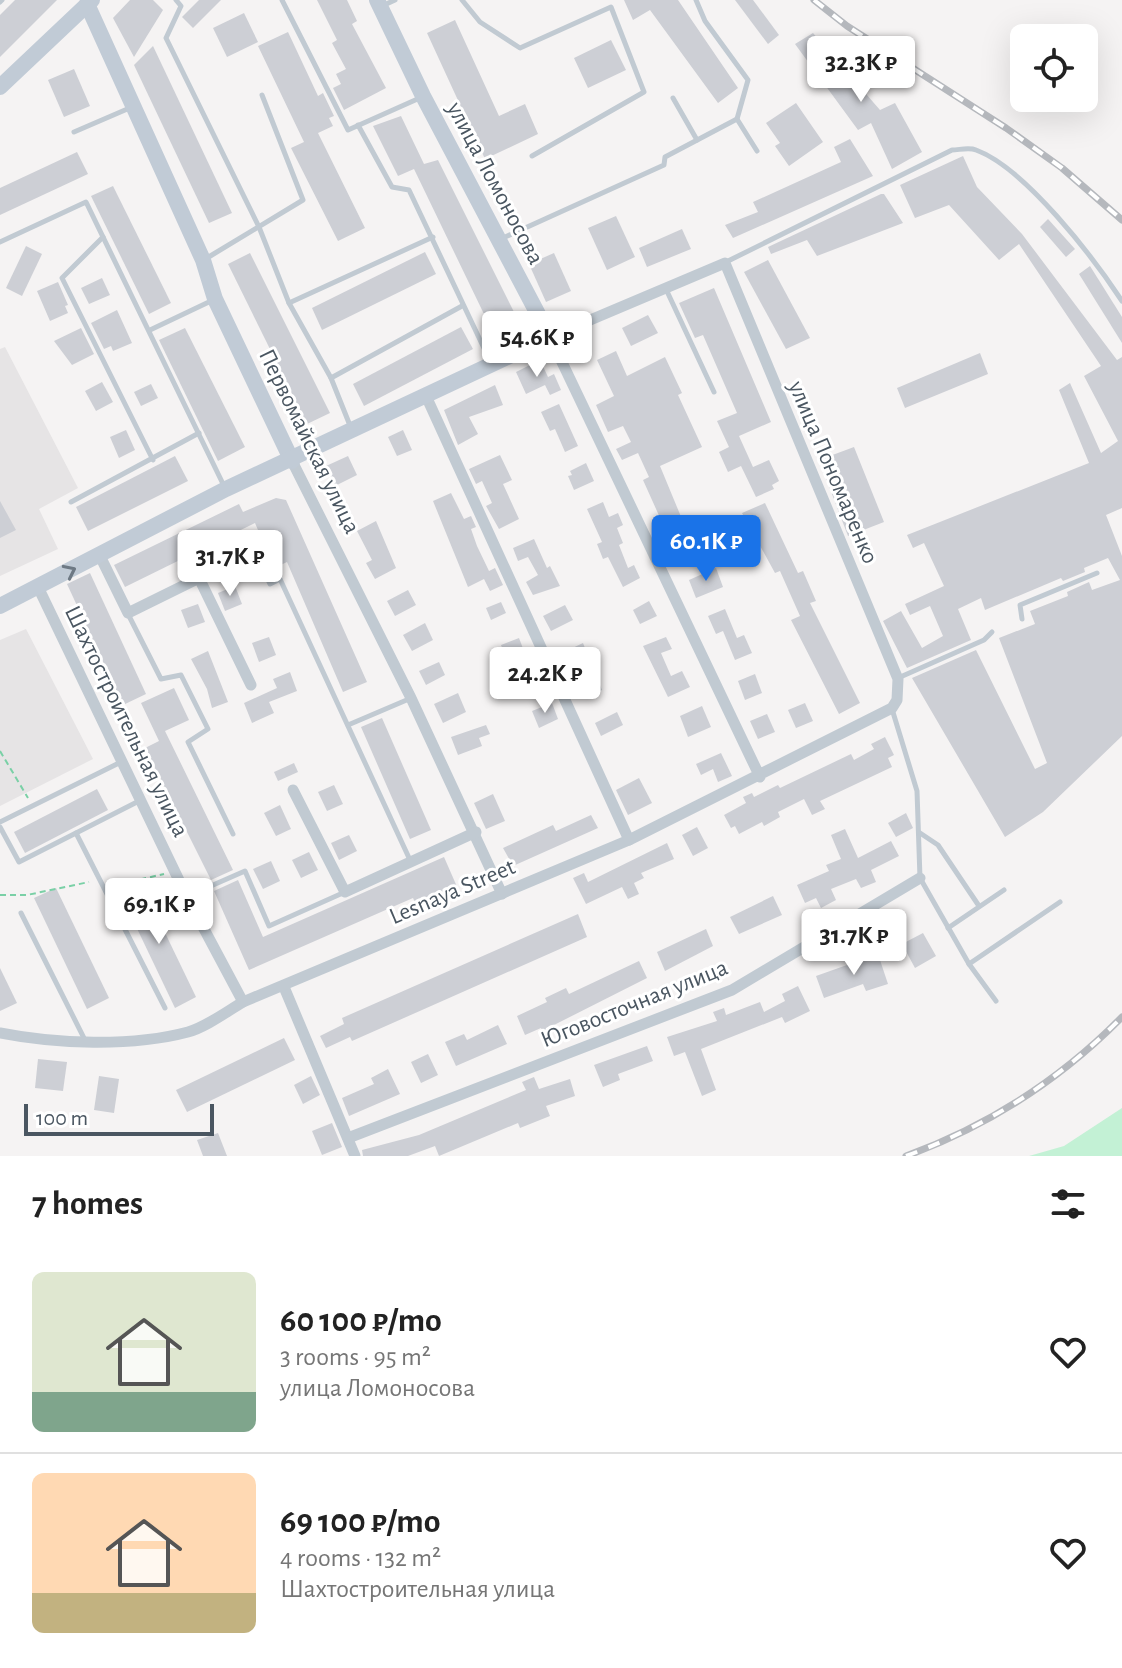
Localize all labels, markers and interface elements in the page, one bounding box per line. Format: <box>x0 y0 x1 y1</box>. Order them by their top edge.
map controls <box>1010 24 1098 112</box>
button: locate <box>1010 24 1098 112</box>
pin: 32.3K ₽ <box>787 36 935 104</box>
text: 32.3K ₽ <box>825 49 897 75</box>
street label: улица Ломоносова <box>442 97 548 269</box>
pin: 54.6K ₽ <box>463 311 611 379</box>
text: 54.6K ₽ <box>500 324 574 350</box>
street label: Первомайская улица <box>254 345 364 538</box>
street label: улица Пономаренко <box>783 377 882 567</box>
pin: 60.1K ₽ <box>632 515 780 583</box>
text: 60.1K ₽ <box>670 528 742 554</box>
pin: 31.7K ₽ <box>156 530 304 598</box>
text: 31.7K ₽ <box>195 543 265 569</box>
one-way arrow <box>61 565 76 581</box>
street label: Шахтостроительная улица <box>60 602 193 841</box>
pin: 24.2K ₽ <box>471 647 619 715</box>
text: 24.2K ₽ <box>508 660 582 686</box>
street label: Lesnaya Street <box>386 855 519 929</box>
pin: 69.1K ₽ <box>85 878 233 946</box>
text: 69.1K ₽ <box>123 891 195 917</box>
pin: 31.7K ₽ <box>780 909 928 977</box>
text: 31.7K ₽ <box>819 922 889 948</box>
street label: Юговосточная улица <box>537 955 731 1052</box>
scale bar <box>24 1100 214 1136</box>
text: 100 m <box>36 1107 88 1129</box>
icon: filters <box>1046 1182 1090 1226</box>
text: 7 homes <box>32 1187 143 1221</box>
icon: home <box>96 1304 192 1400</box>
text: 60 100 ₽/mo <box>280 1304 442 1338</box>
icon: heart <box>1046 1330 1090 1374</box>
text: 3 rooms · 95 m² <box>280 1344 431 1370</box>
text: улица Ломоносова <box>280 1375 475 1401</box>
icon: home <box>96 1505 192 1601</box>
text: 69 100 ₽/mo <box>280 1505 441 1539</box>
icon: heart <box>1046 1531 1090 1575</box>
text: 4 rooms · 132 m² <box>280 1545 441 1571</box>
text: Шахтостроительная улица <box>280 1576 555 1602</box>

